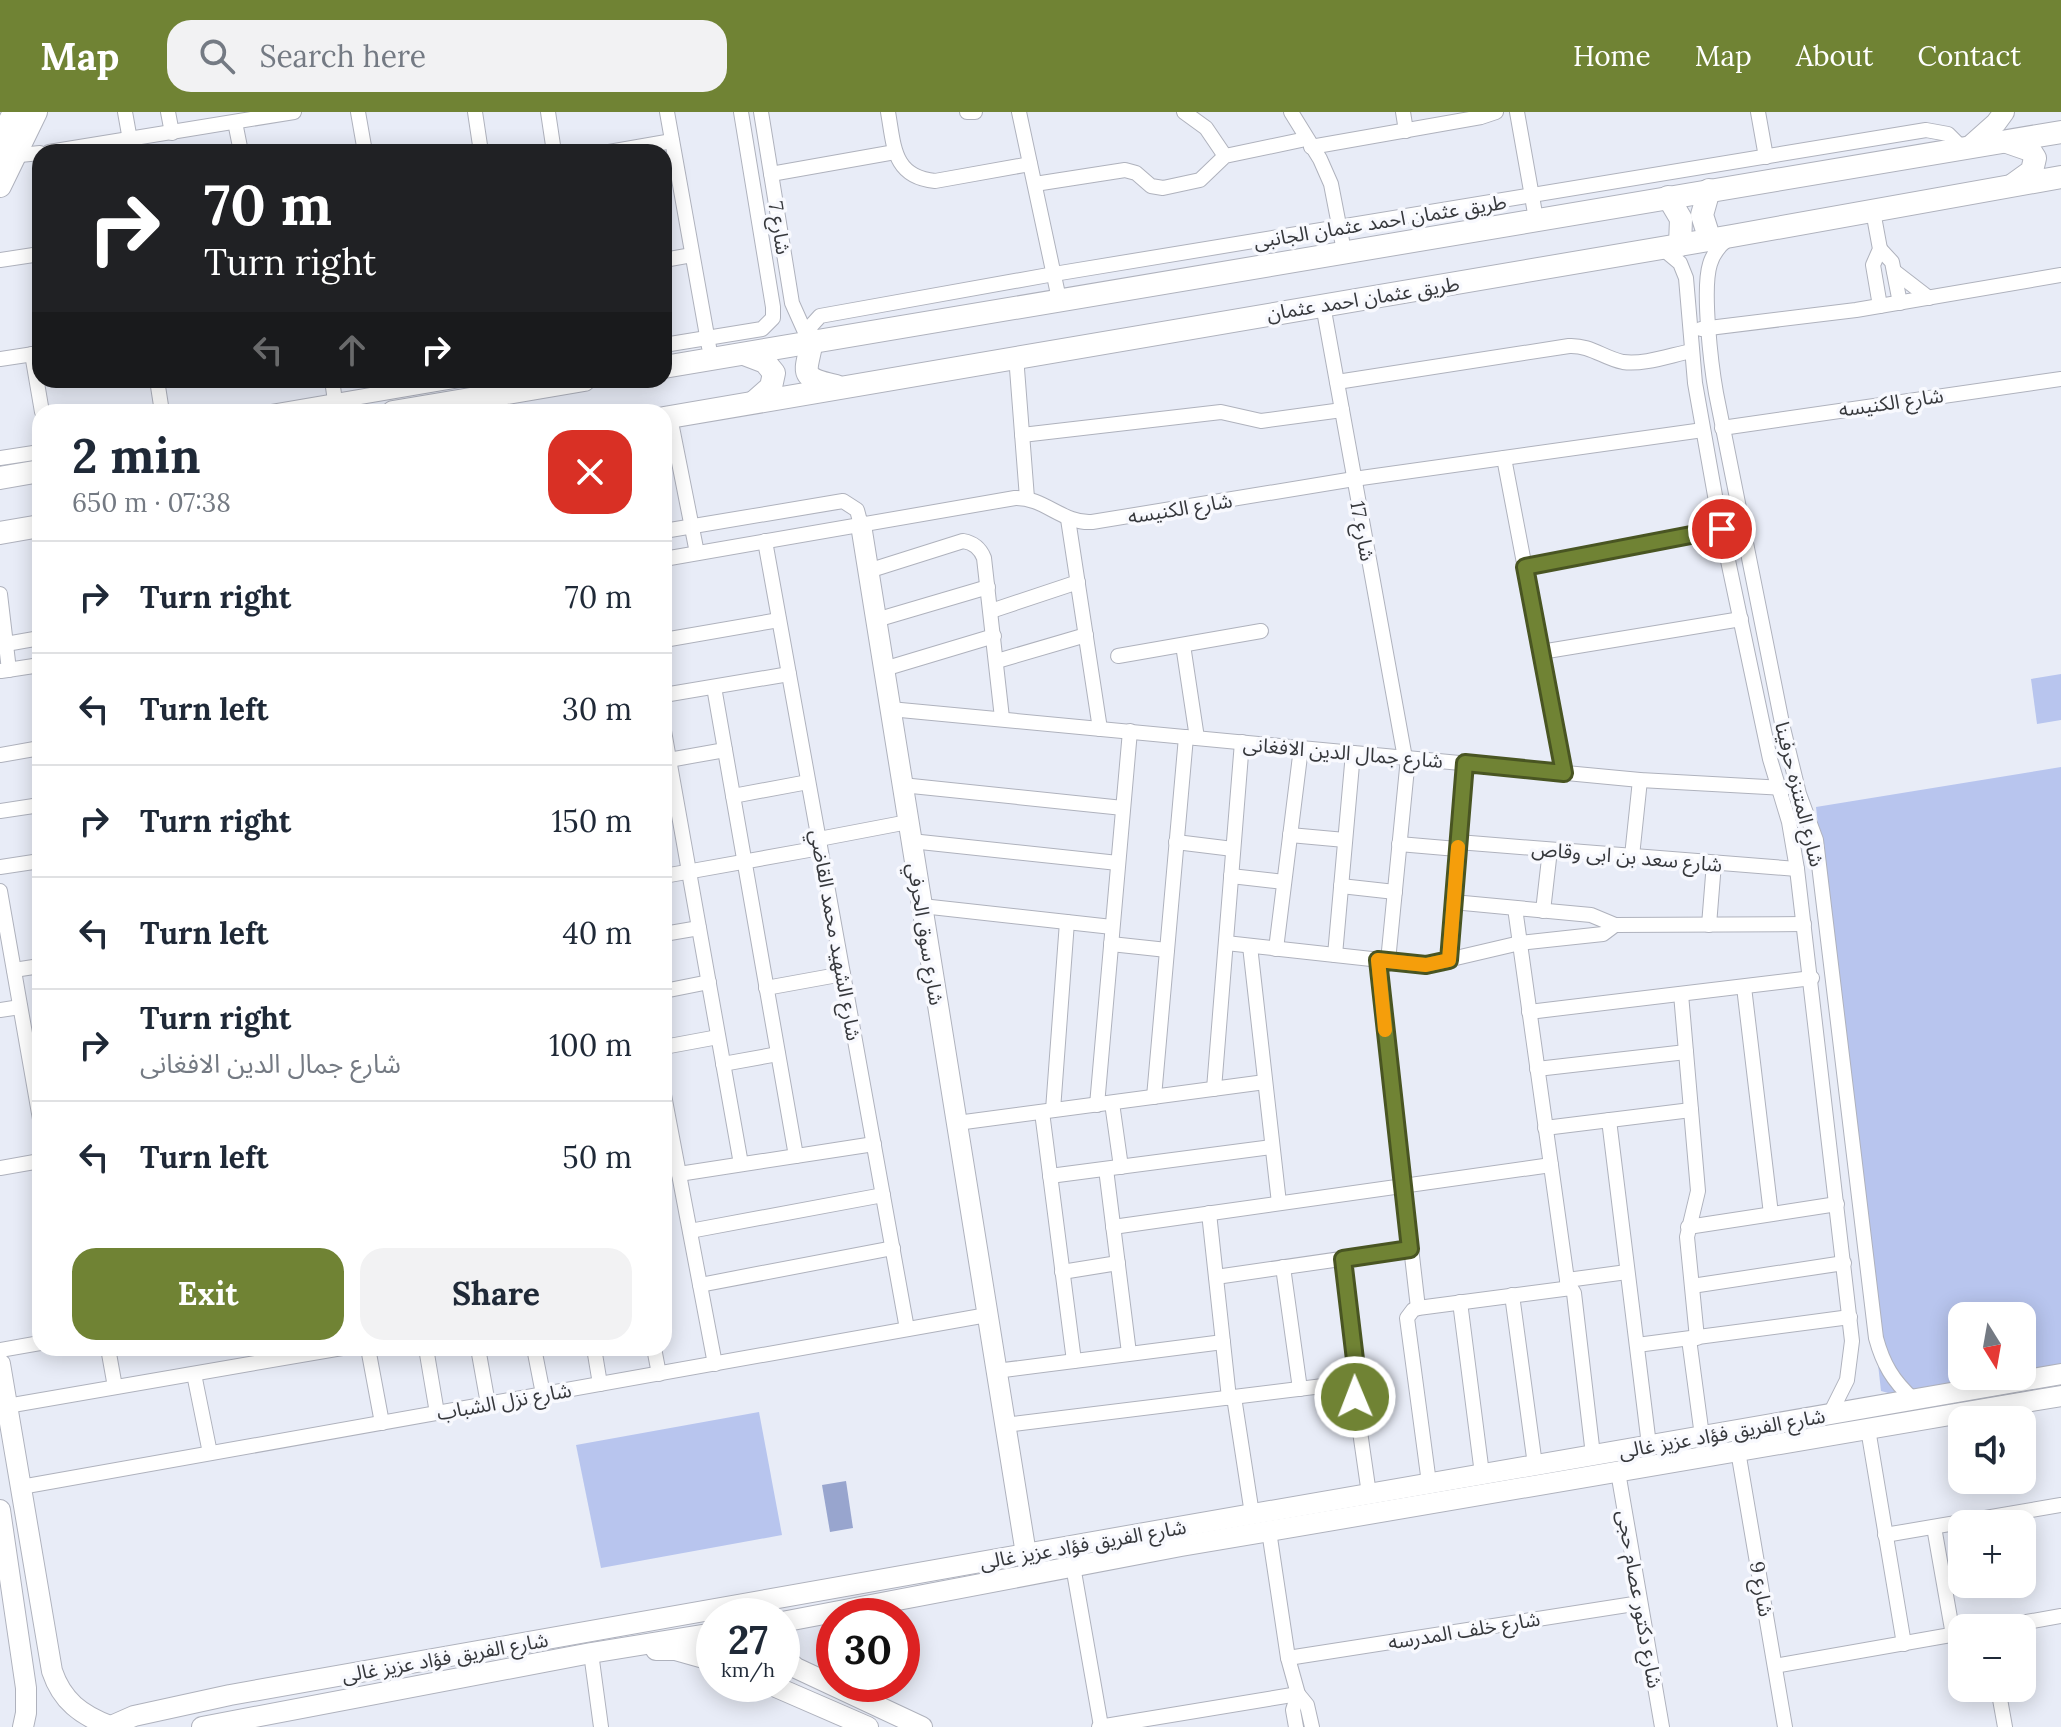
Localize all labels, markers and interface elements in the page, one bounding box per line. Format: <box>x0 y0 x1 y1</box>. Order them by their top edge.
search box <box>167 20 727 92</box>
text: Map <box>40 32 119 80</box>
icon: search <box>195 34 239 78</box>
text: Search here <box>259 37 426 75</box>
text: Home <box>1573 38 1651 74</box>
text: Map <box>1695 38 1752 74</box>
text: About <box>1796 38 1873 74</box>
text: Contact <box>1917 38 2021 74</box>
text: 70 m <box>204 169 332 240</box>
icon: right <box>72 176 176 280</box>
street label: طريق عثمان احمد عثمان الجانبى <box>1252 189 1508 254</box>
street label: شارع 7 <box>761 200 797 257</box>
text: Turn right <box>204 239 377 285</box>
street label: طريق عثمان احمد عثمان <box>1265 270 1461 327</box>
icon: left <box>246 328 290 372</box>
icon: ahead <box>330 328 374 372</box>
icon: right <box>414 328 458 372</box>
street label: شارع الكنيسه <box>1837 382 1945 425</box>
text: 2 min <box>72 425 201 486</box>
button: close <box>548 430 632 514</box>
text: 650 m · 07:38 <box>72 486 231 519</box>
street label: شارع الكنيسه <box>1126 487 1234 532</box>
pin <box>1688 495 1756 563</box>
street label: شارع 17 <box>1342 499 1381 564</box>
icon: arrive <box>1700 507 1744 551</box>
icon: right <box>72 575 116 619</box>
text: Turn right <box>140 578 291 616</box>
text: 70 m <box>565 578 632 616</box>
icon: left <box>72 687 116 731</box>
text: Turn left <box>140 690 268 728</box>
text: 30 m <box>562 690 632 728</box>
street label: شارع المتنزه حرفينا <box>1767 719 1830 870</box>
street label: شارع جمال الدين الافغانى <box>1242 731 1444 776</box>
icon: right <box>72 799 116 843</box>
text: Turn right <box>140 802 291 840</box>
text: 150 m <box>551 802 632 840</box>
street label: شارع الشهيد محمد القاضي <box>802 828 867 1043</box>
street label: شارع سعد بن ابى وقاص <box>1530 835 1723 880</box>
street label: شارع سوق الحرفي <box>899 861 950 1008</box>
icon: left <box>72 911 116 955</box>
text: Turn left <box>140 914 268 952</box>
text: 40 m <box>562 914 632 952</box>
text: Turn right <box>140 999 291 1037</box>
icon: right <box>72 1023 116 1067</box>
text: 100 m <box>549 1026 632 1064</box>
text: شارع جمال الدين الافغانى <box>140 1047 401 1080</box>
icon: left <box>72 1135 116 1179</box>
text: Turn left <box>140 1138 268 1176</box>
text: 50 m <box>562 1138 632 1176</box>
button: Exit <box>72 1248 344 1340</box>
button: Share <box>360 1248 632 1340</box>
north arrow <box>1948 1302 2036 1390</box>
map controls <box>1948 1302 2036 1702</box>
position arrow <box>1313 1355 1397 1439</box>
street label: شارع نزل الشباب <box>435 1377 574 1428</box>
street label: شارع الفريق فؤاد عزيز غالى <box>1617 1403 1828 1466</box>
button: sound <box>1948 1406 2036 1494</box>
street label: شارع دكتور عصام حجى <box>1609 1508 1668 1691</box>
button: + <box>1948 1510 2036 1598</box>
street label: شارع الفريق فؤاد عزيز غالى <box>978 1514 1189 1577</box>
street label: شارع 9 <box>1742 1559 1779 1619</box>
speed limit sign: 30 <box>816 1598 920 1702</box>
street label: شارع خلف المدرسه <box>1386 1606 1542 1657</box>
text: 27 <box>728 1614 768 1665</box>
button: − <box>1948 1614 2036 1702</box>
street label: شارع الفريق فؤاد عزيز غالى <box>340 1627 551 1690</box>
text: km/h <box>721 1657 775 1682</box>

